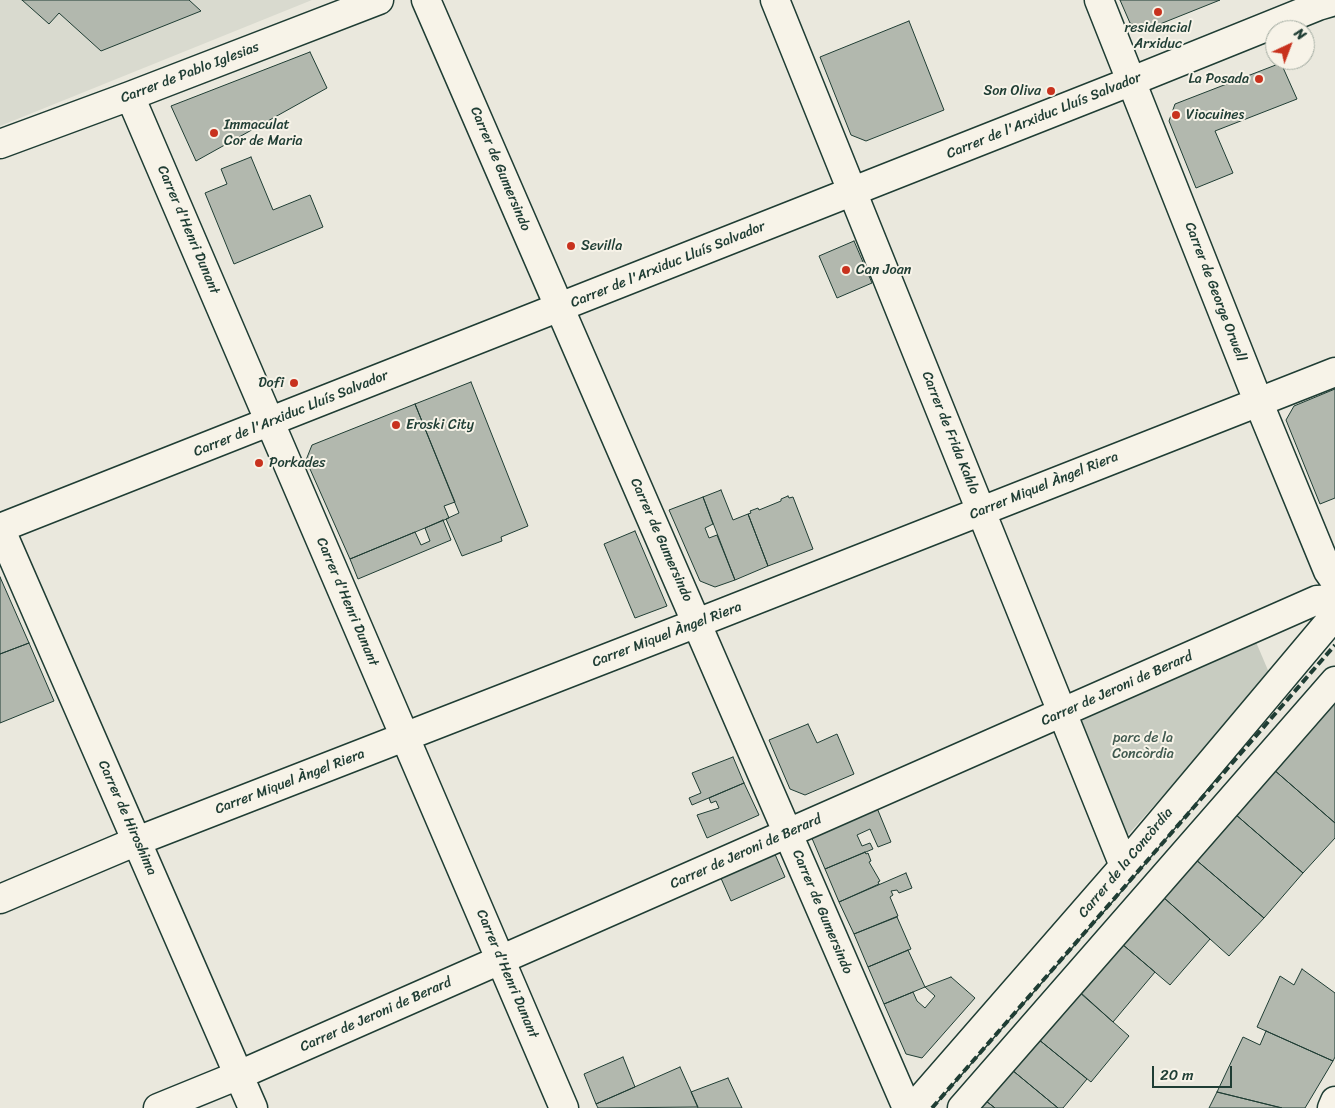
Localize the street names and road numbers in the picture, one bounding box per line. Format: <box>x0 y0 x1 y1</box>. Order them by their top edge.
street label: Carrer de Pablo Iglesias <box>118 39 262 107</box>
street label: Carrer de l'Arxiduc Lluís Salvador <box>944 69 1144 163</box>
street label: Carrer de Gumersindo <box>466 104 534 234</box>
street label: Carrer d'Henri Dunant <box>153 163 223 297</box>
street label: Carrer de l'Arxiduc Lluís Salvador <box>568 218 768 312</box>
street label: Carrer de George Orwell <box>1181 220 1249 364</box>
street label: Carrer de l'Arxiduc Lluís Salvador <box>191 367 391 461</box>
street label: Carrer de Frida Kahlo <box>918 369 982 497</box>
street label: Carrer Miquel Àngel Riera <box>967 448 1121 524</box>
street label: Carrer de Gumersindo <box>626 476 696 604</box>
street label: Carrer d'Henri Dunant <box>312 535 382 669</box>
street label: Carrer Miquel Àngel Riera <box>590 599 744 671</box>
street label: Carrer de Jeroni de Berard <box>1039 648 1195 730</box>
street label: Carrer Miquel Àngel Riera <box>213 746 367 818</box>
street label: Carrer de Hiroshima <box>94 758 160 878</box>
street label: Carrer de la Concòrdia <box>1075 805 1177 921</box>
street label: Carrer de Jeroni de Berard <box>668 811 824 893</box>
street label: Carrer de Gumersindo <box>788 847 856 977</box>
street label: Carrer d'Henri Dunant <box>472 907 542 1041</box>
street label: Carrer de Jeroni de Berard <box>298 974 454 1056</box>

